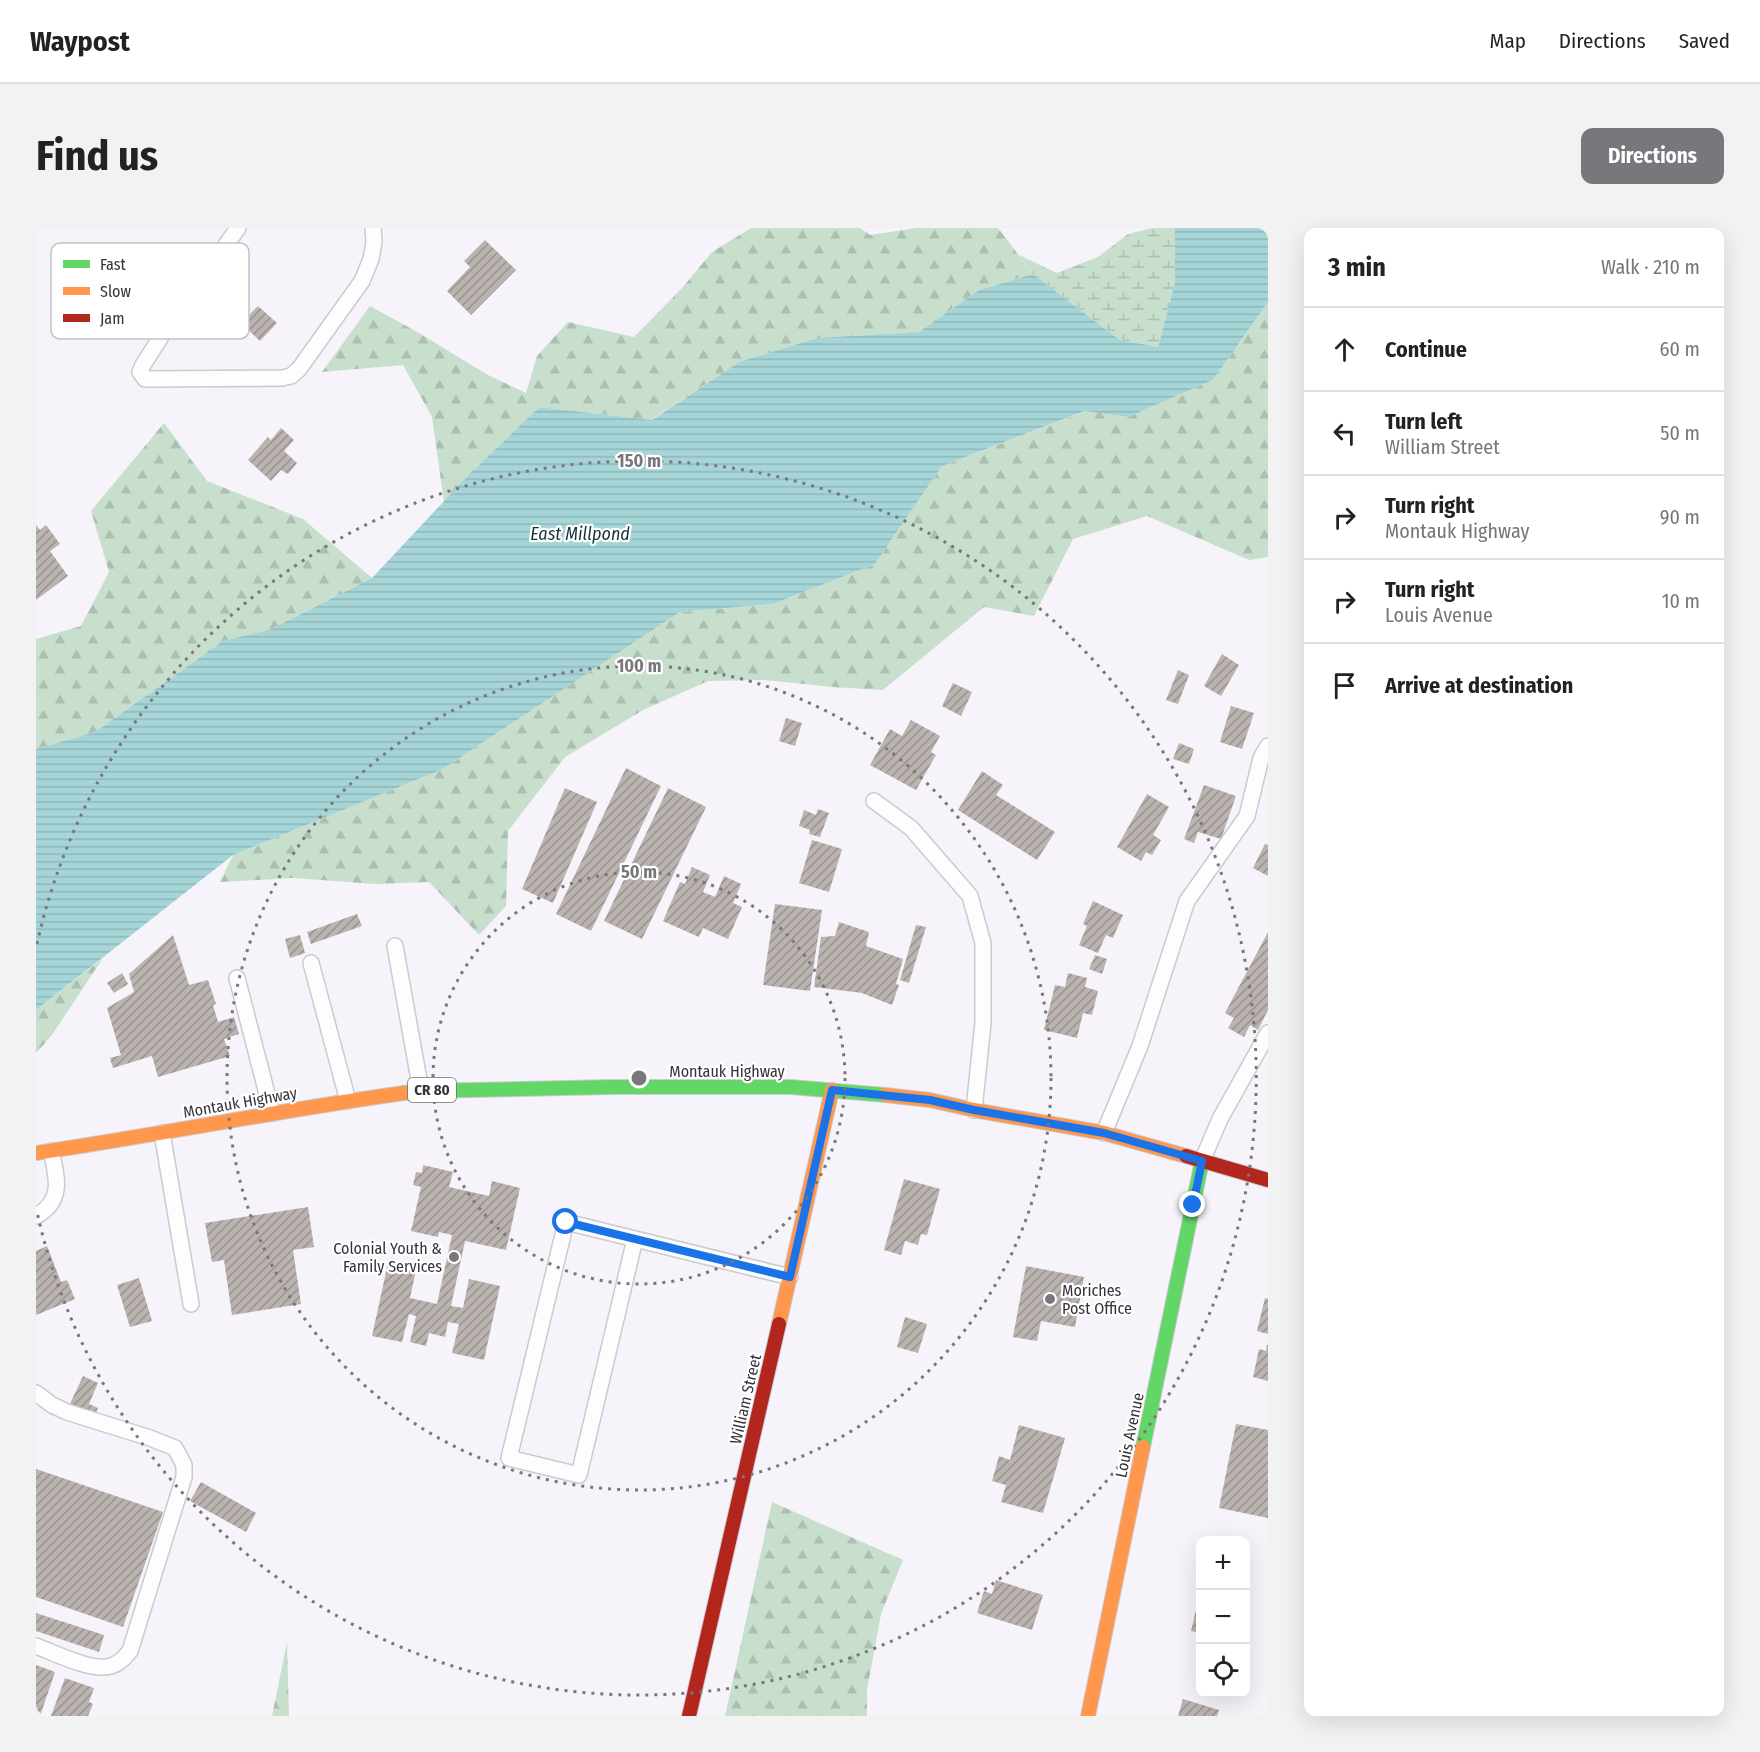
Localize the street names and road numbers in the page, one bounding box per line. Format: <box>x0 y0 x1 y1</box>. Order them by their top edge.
street label: Montauk Highway <box>669 1062 786 1081</box>
road number: CR 80 <box>408 1078 456 1102</box>
street label: Montauk Highway <box>182 1083 299 1122</box>
street label: William Street <box>726 1352 765 1446</box>
street label: Louis Avenue <box>1111 1391 1148 1479</box>

